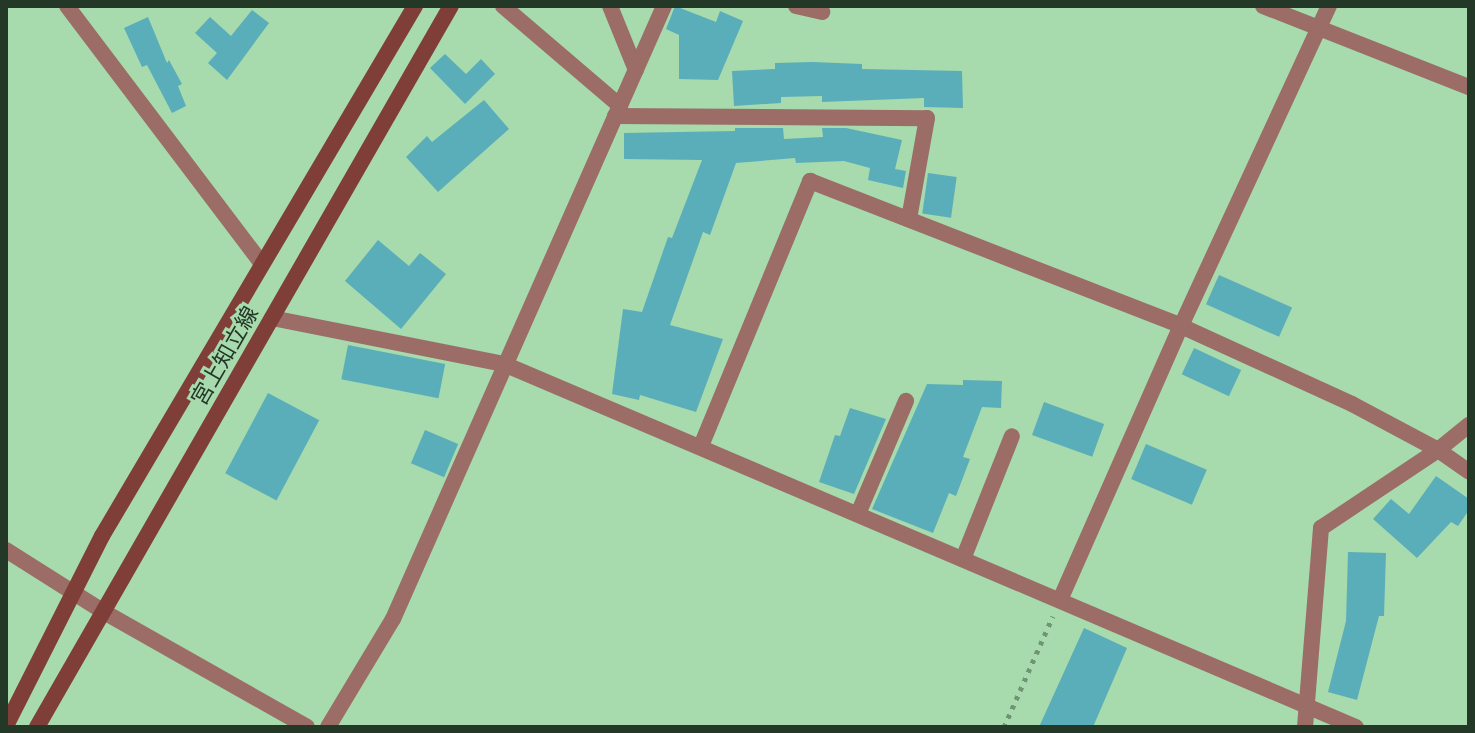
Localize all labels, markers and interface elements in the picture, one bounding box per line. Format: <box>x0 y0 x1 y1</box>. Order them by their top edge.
street label: 宮上知立線 <box>186 302 264 410</box>

